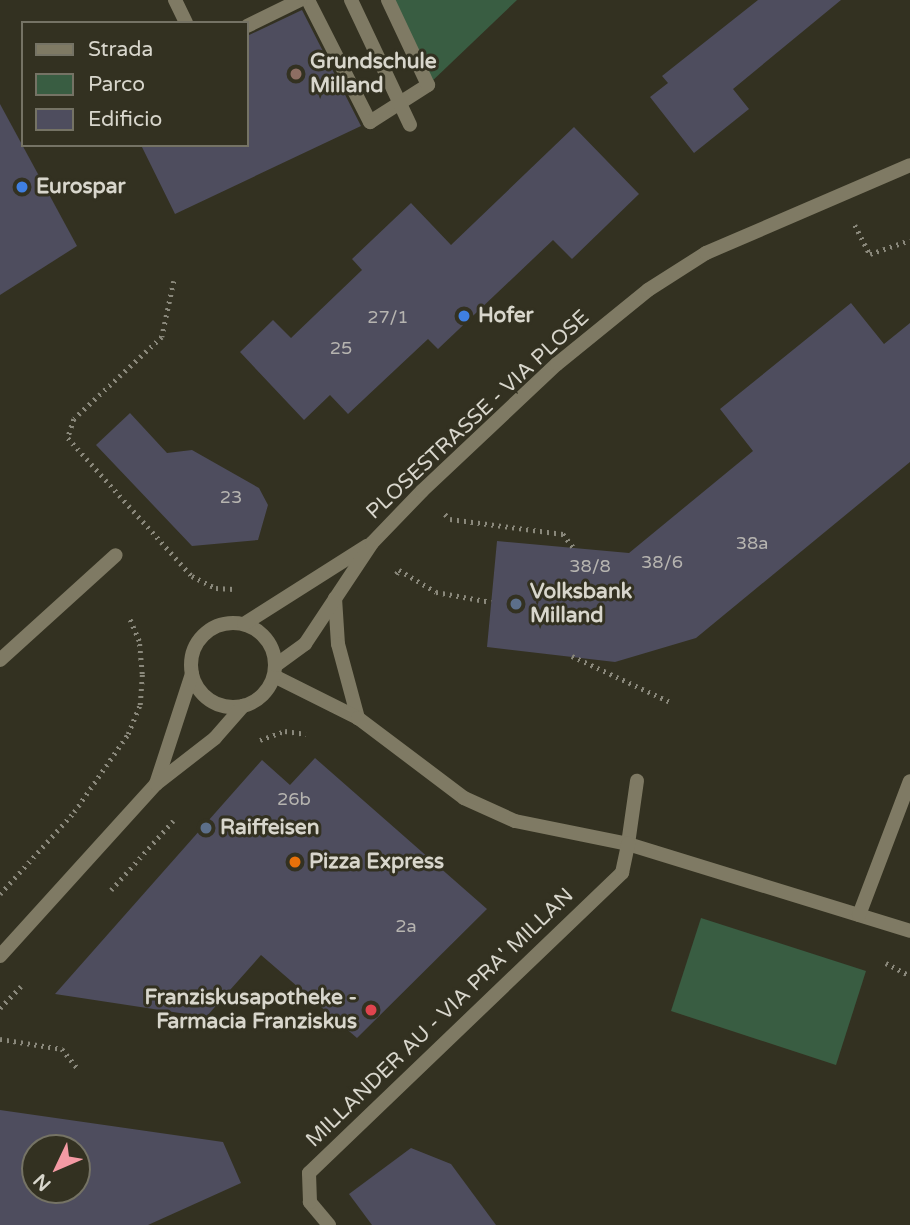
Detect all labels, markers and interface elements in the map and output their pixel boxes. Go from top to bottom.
legend [21,21,248,147]
text: Strada [88,37,153,62]
place label: Grundschule Milland [310,49,437,99]
marker: Grundschule Milland [288,66,304,82]
text: Parco [88,72,145,97]
text: Edificio [88,107,162,132]
place label: Eurospar [36,174,126,200]
marker: Eurospar [14,179,30,195]
place label: Hofer [478,303,534,329]
street label: PLOSESTRASSE - VIA PLOSE [361,305,595,525]
house number: 27/1 [367,306,409,328]
marker: Hofer [456,308,472,324]
house number: 25 [330,337,352,359]
house number: 23 [220,486,242,508]
house number: 38a [736,532,768,554]
house number: 38/6 [641,551,683,573]
house number: 38/8 [569,555,611,577]
place label: Volksbank Milland [530,579,632,629]
marker: Volksbank Milland [508,596,524,612]
house number: 26b [277,788,311,810]
place label: Raiffeisen [220,815,319,841]
marker: Raiffeisen [198,820,214,836]
place label: Pizza Express [309,849,444,875]
marker: Pizza Express [287,854,303,870]
street label: MILLANDER AU - VIA PRA' MILLAN [301,883,579,1153]
house number: 2a [395,915,417,937]
place label: Franziskusapotheke - Farmacia Franziskus [144,985,357,1035]
marker: Franziskusapotheke - Farmacia Franziskus [363,1002,379,1018]
north arrow [21,1134,91,1204]
text: N [29,1169,56,1195]

